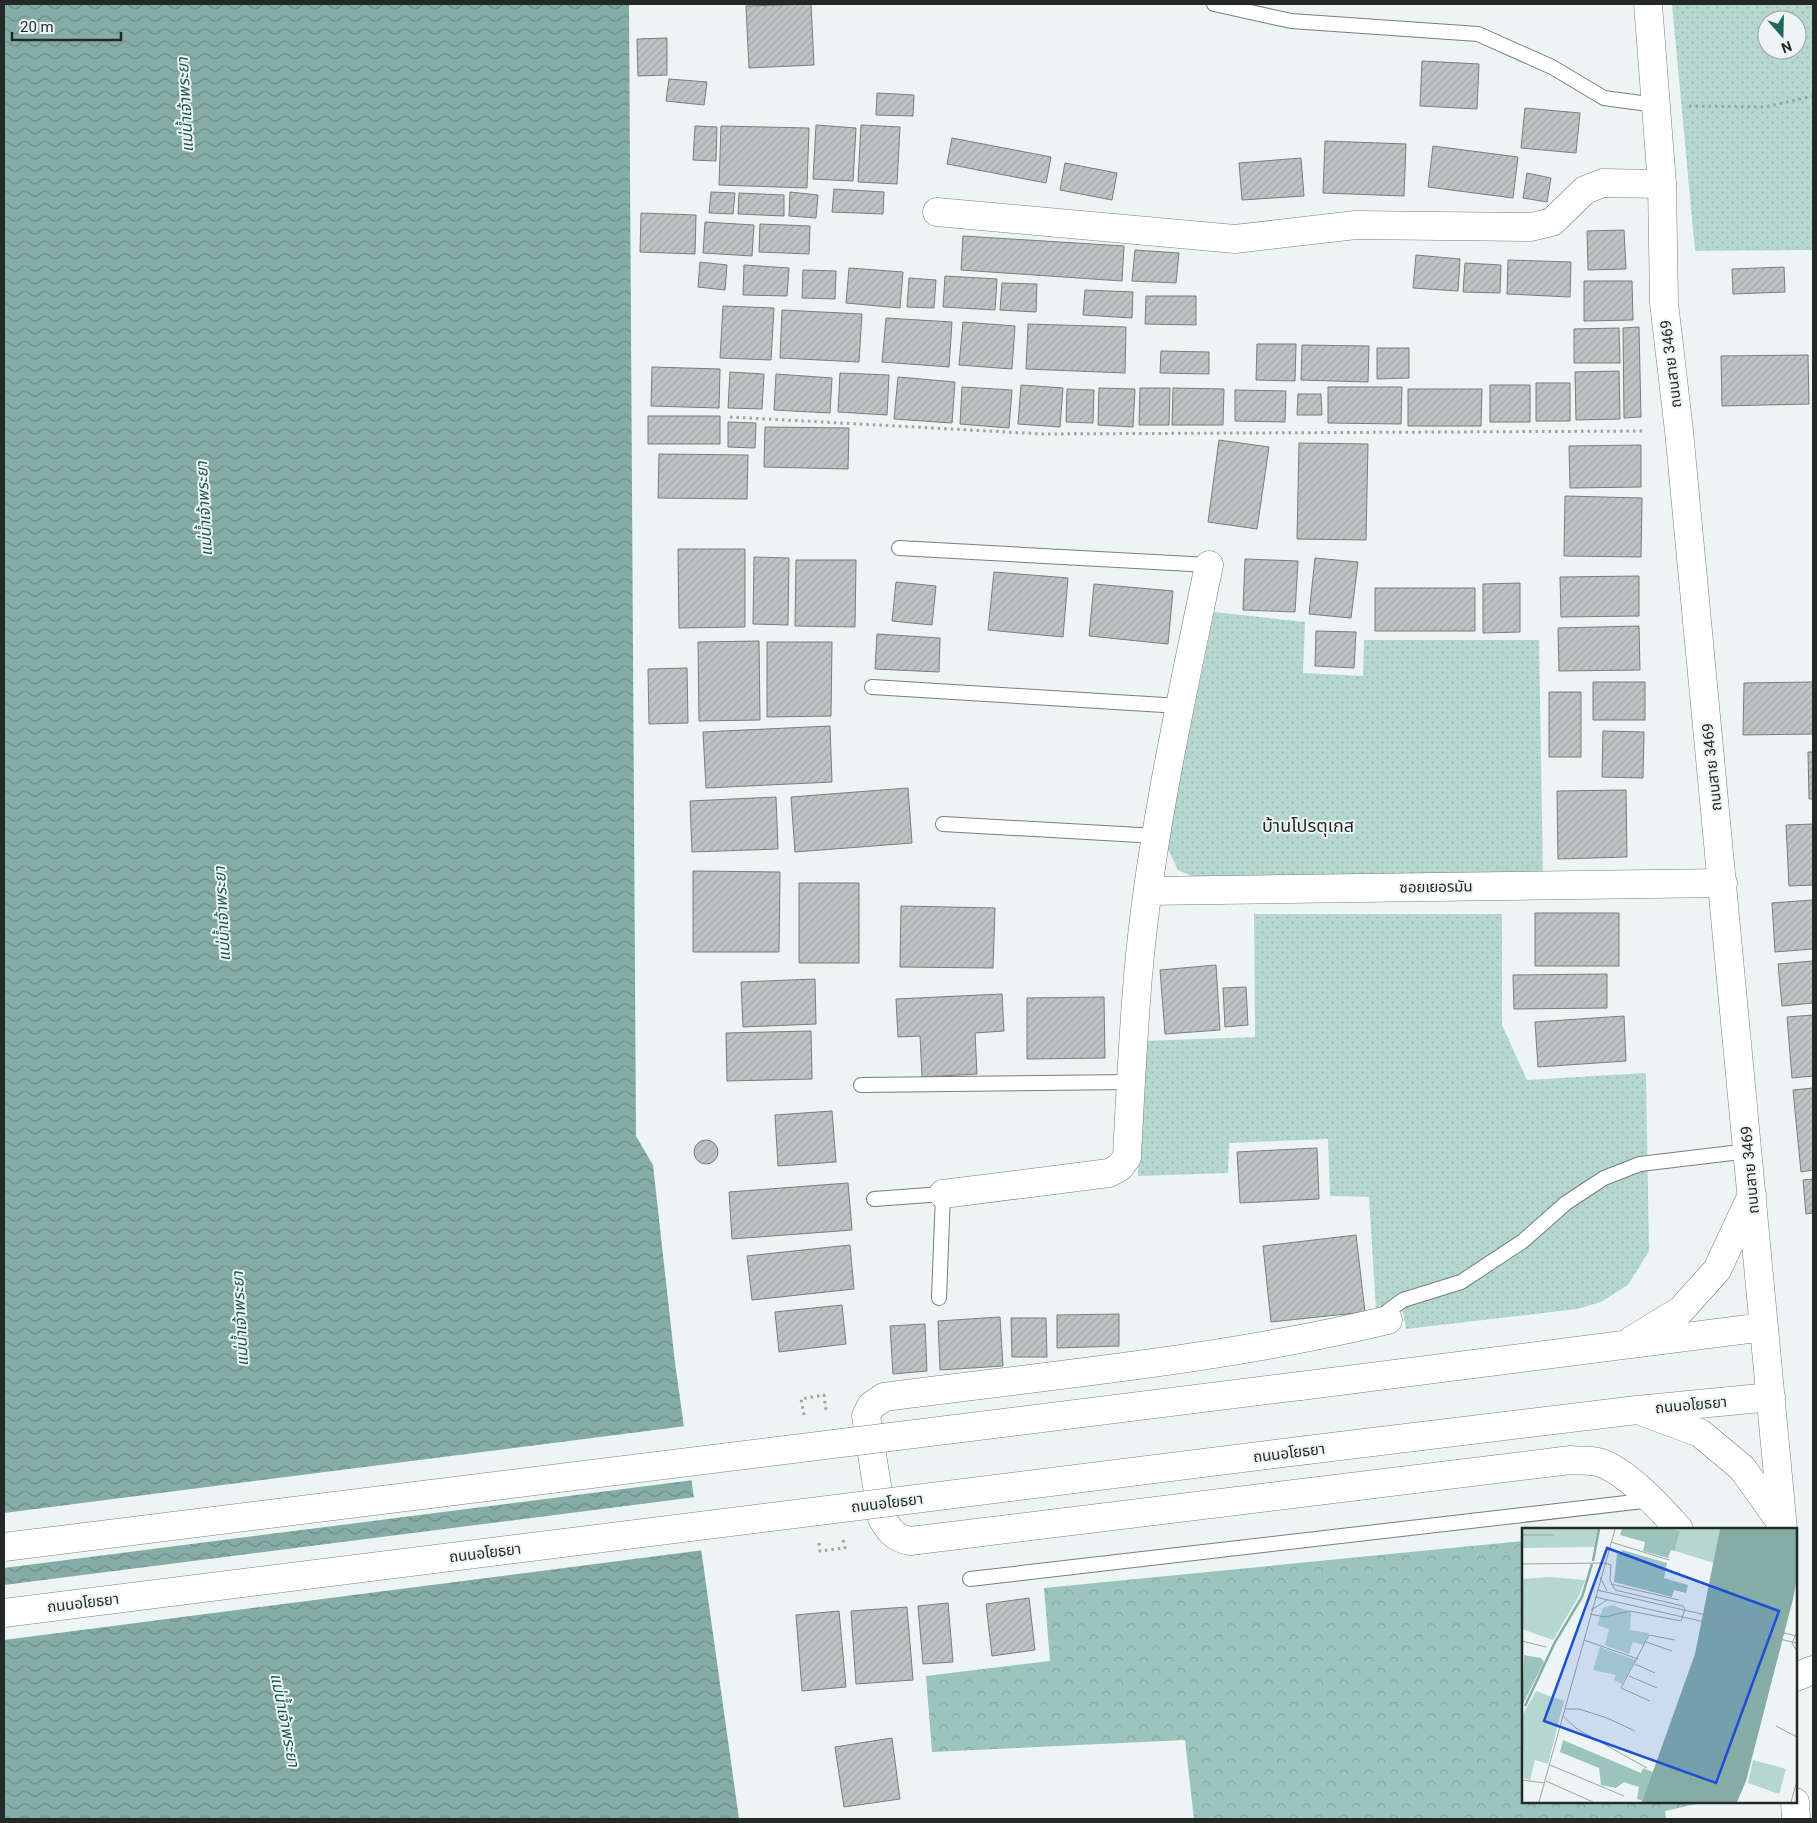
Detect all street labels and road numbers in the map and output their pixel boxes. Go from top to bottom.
street label: ถนนสาย 3469 [1657,319,1685,409]
street label: ถนนสาย 3469 [1698,722,1726,812]
street label: ซอยเยอรมัน [1399,877,1473,897]
street label: ถนนสาย 3469 [1737,1125,1763,1215]
street label: ถนนอโยธยา [1654,1393,1728,1417]
street label: ถนนอโยธยา [1252,1440,1326,1466]
street label: ถนนอโยธยา [850,1490,924,1516]
street label: ถนนอโยธยา [448,1540,522,1566]
street label: ถนนอโยธยา [46,1590,120,1616]

